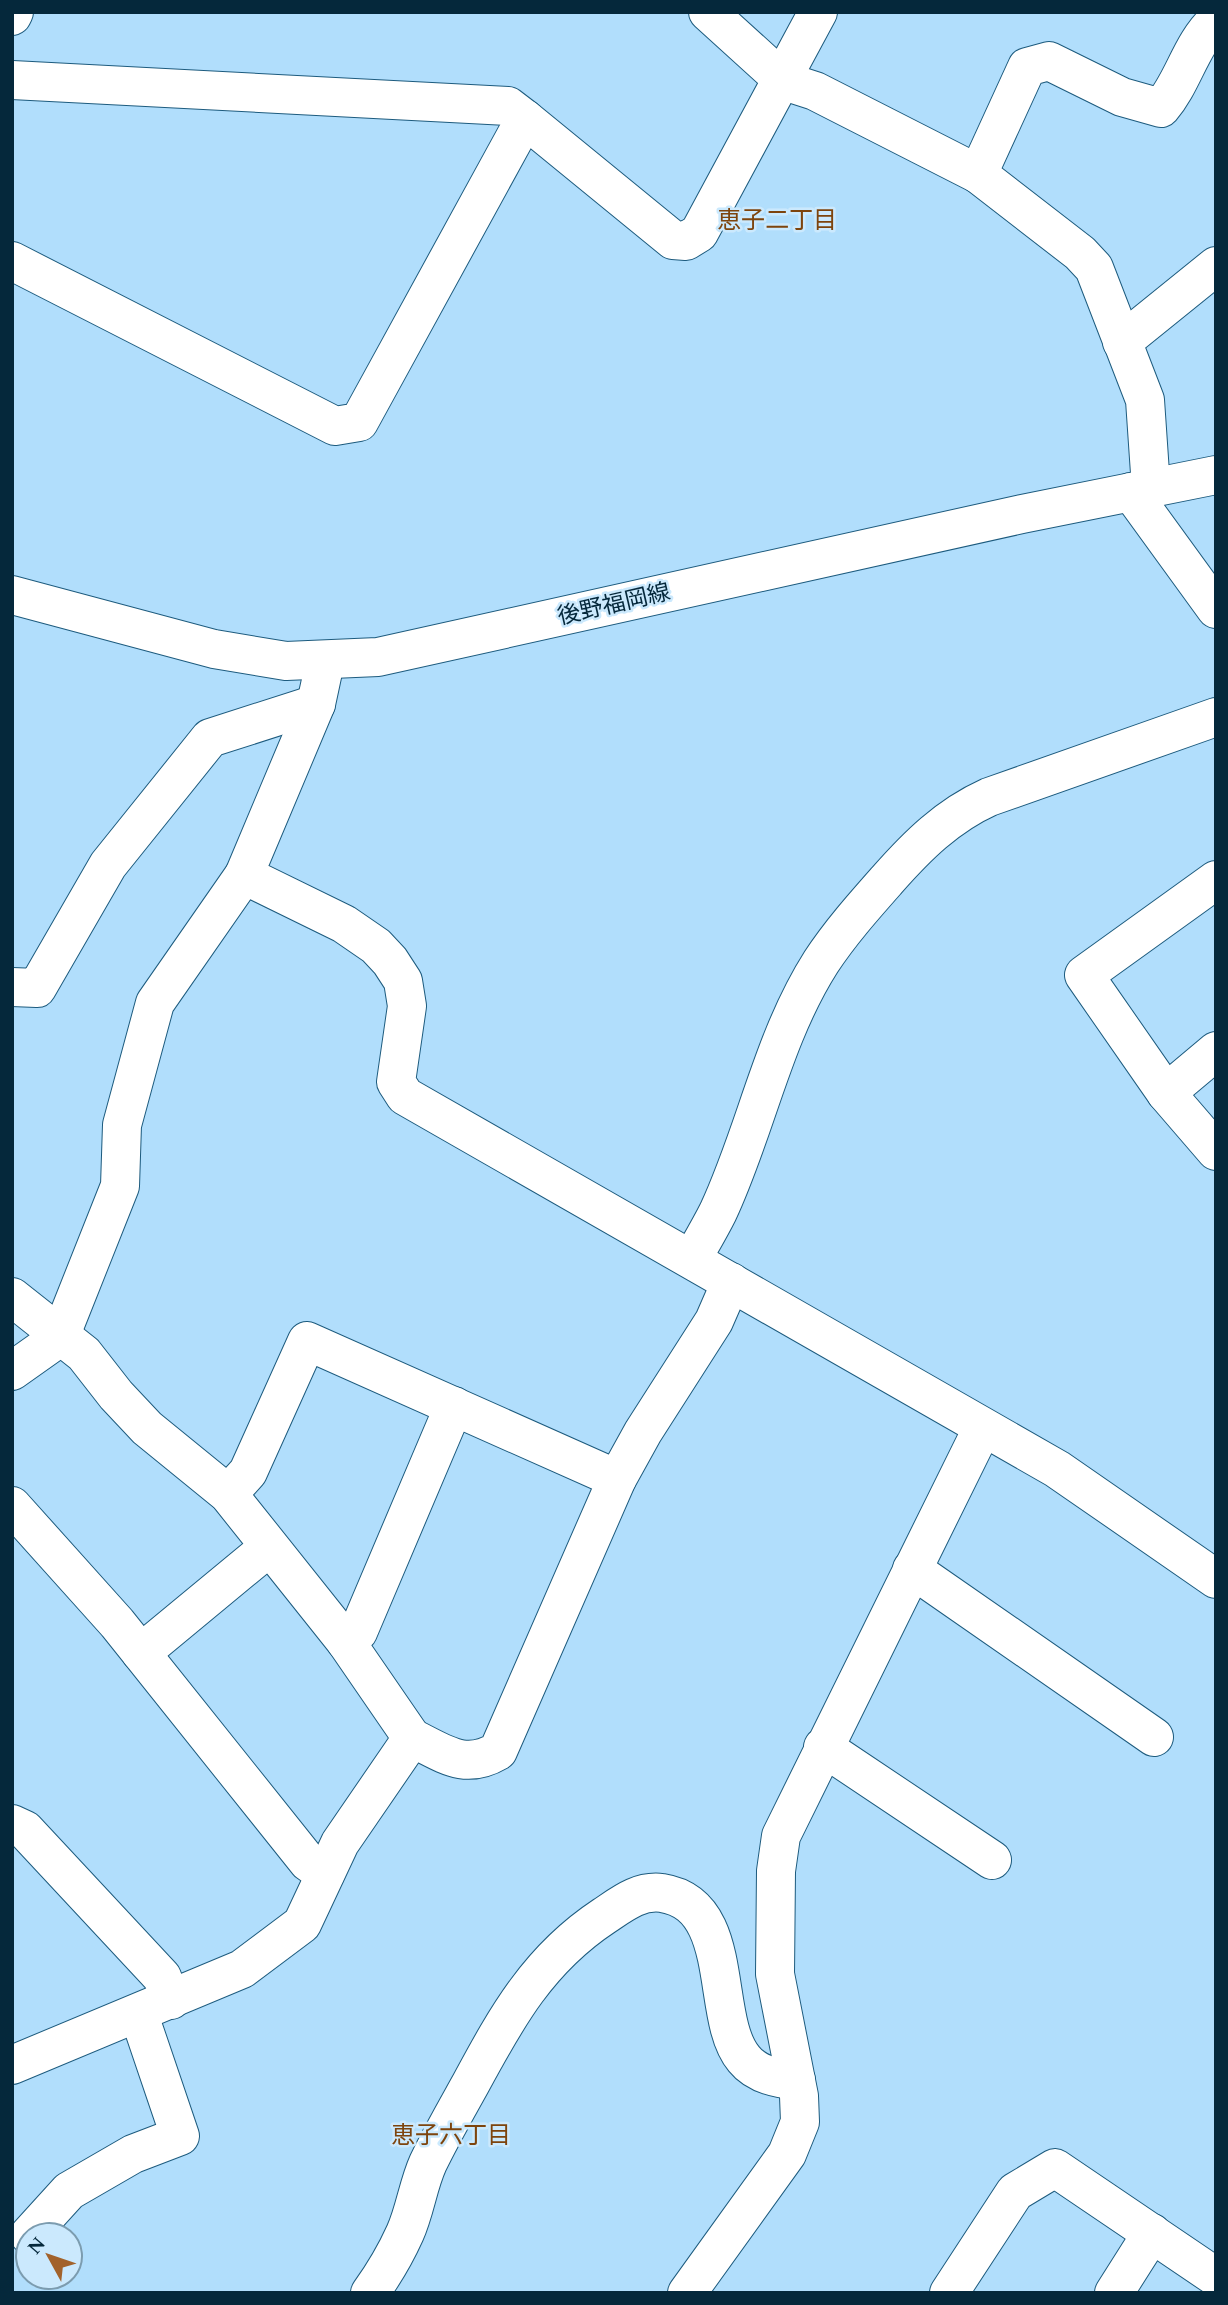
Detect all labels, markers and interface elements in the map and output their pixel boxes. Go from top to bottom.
district label: 恵子二丁目 [717,203,837,239]
street label: 後野福岡線 [554,575,674,635]
district label: 恵子六丁目 [391,2118,511,2154]
north arrow [14,2221,84,2291]
text: N [21,2231,53,2261]

